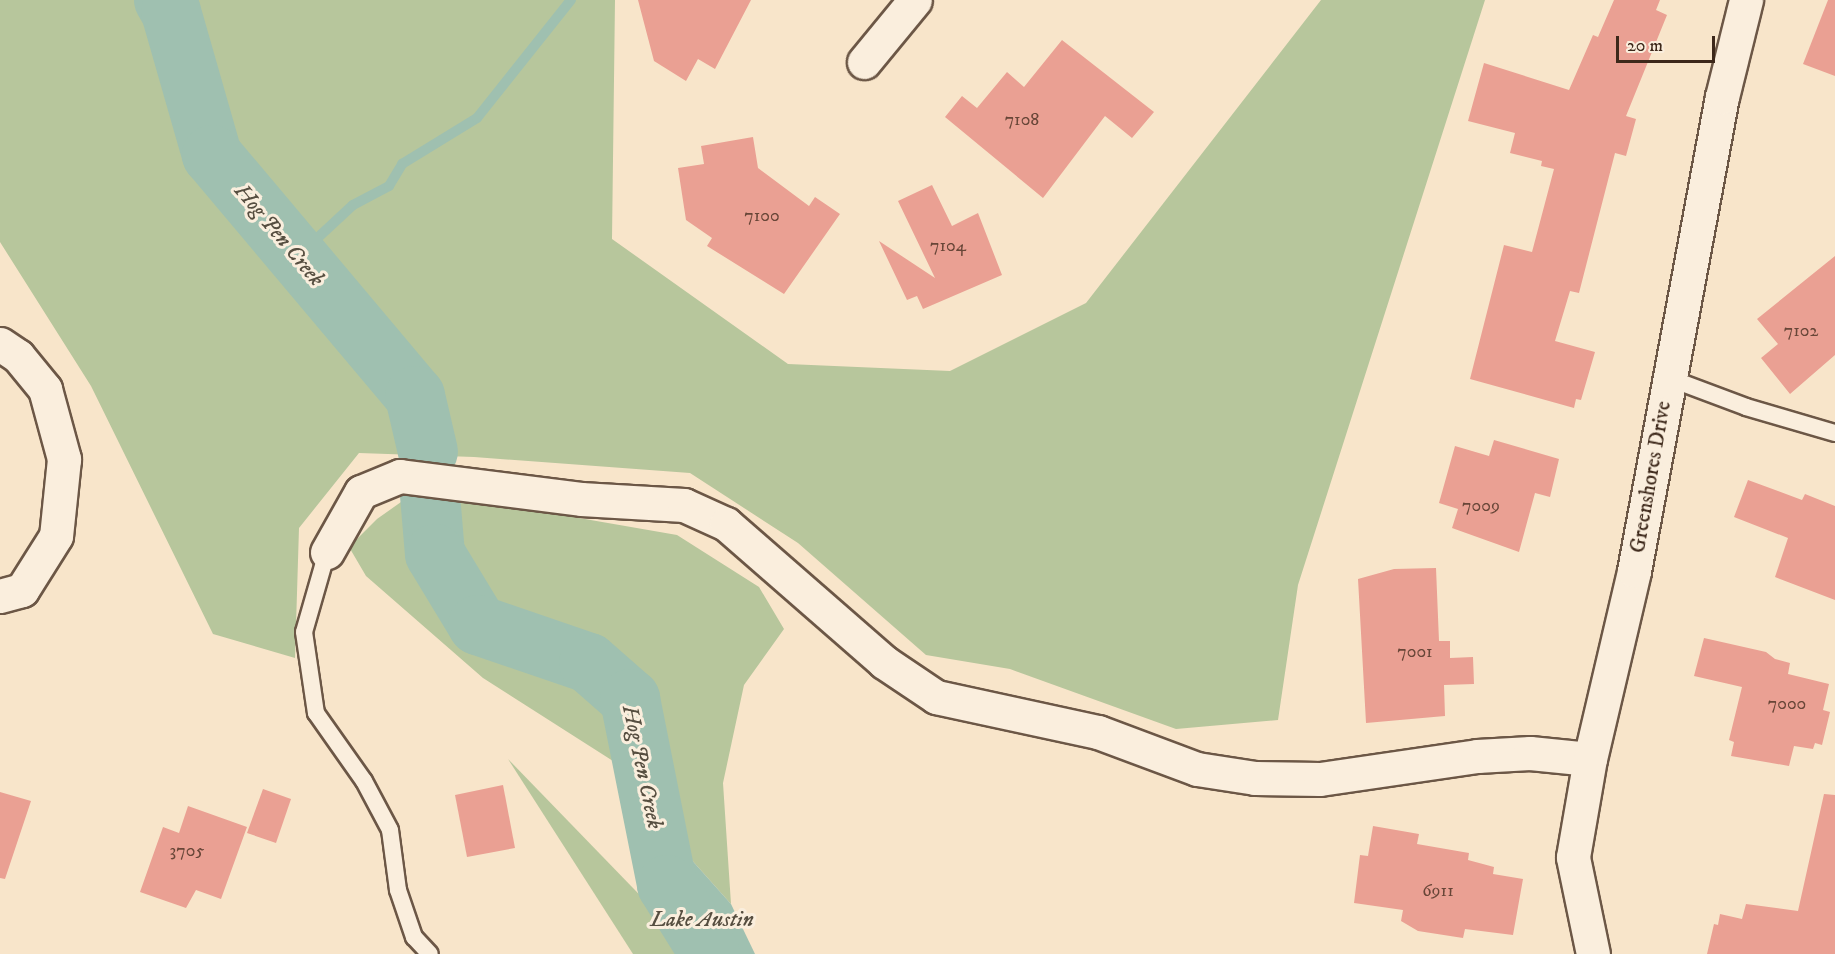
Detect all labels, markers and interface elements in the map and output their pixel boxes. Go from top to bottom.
scale bar [1619,24,1718,62]
text: 20 m [1627,35,1663,57]
house number: 7108 [1005,109,1039,131]
water label: Hog Pen Creek [228,178,330,292]
house number: 7100 [744,205,780,227]
house number: 7104 [930,235,966,257]
house number: 7102 [1784,320,1818,342]
street label: Greenshores Drive [1625,399,1677,555]
house number: 7009 [1462,495,1500,517]
house number: 7001 [1397,641,1433,663]
house number: 7000 [1768,693,1806,715]
water label: Hog Pen Creek [616,703,668,831]
house number: 3705 [170,840,204,862]
house number: 6911 [1422,880,1454,902]
water label: Lake Austin [650,907,754,933]

